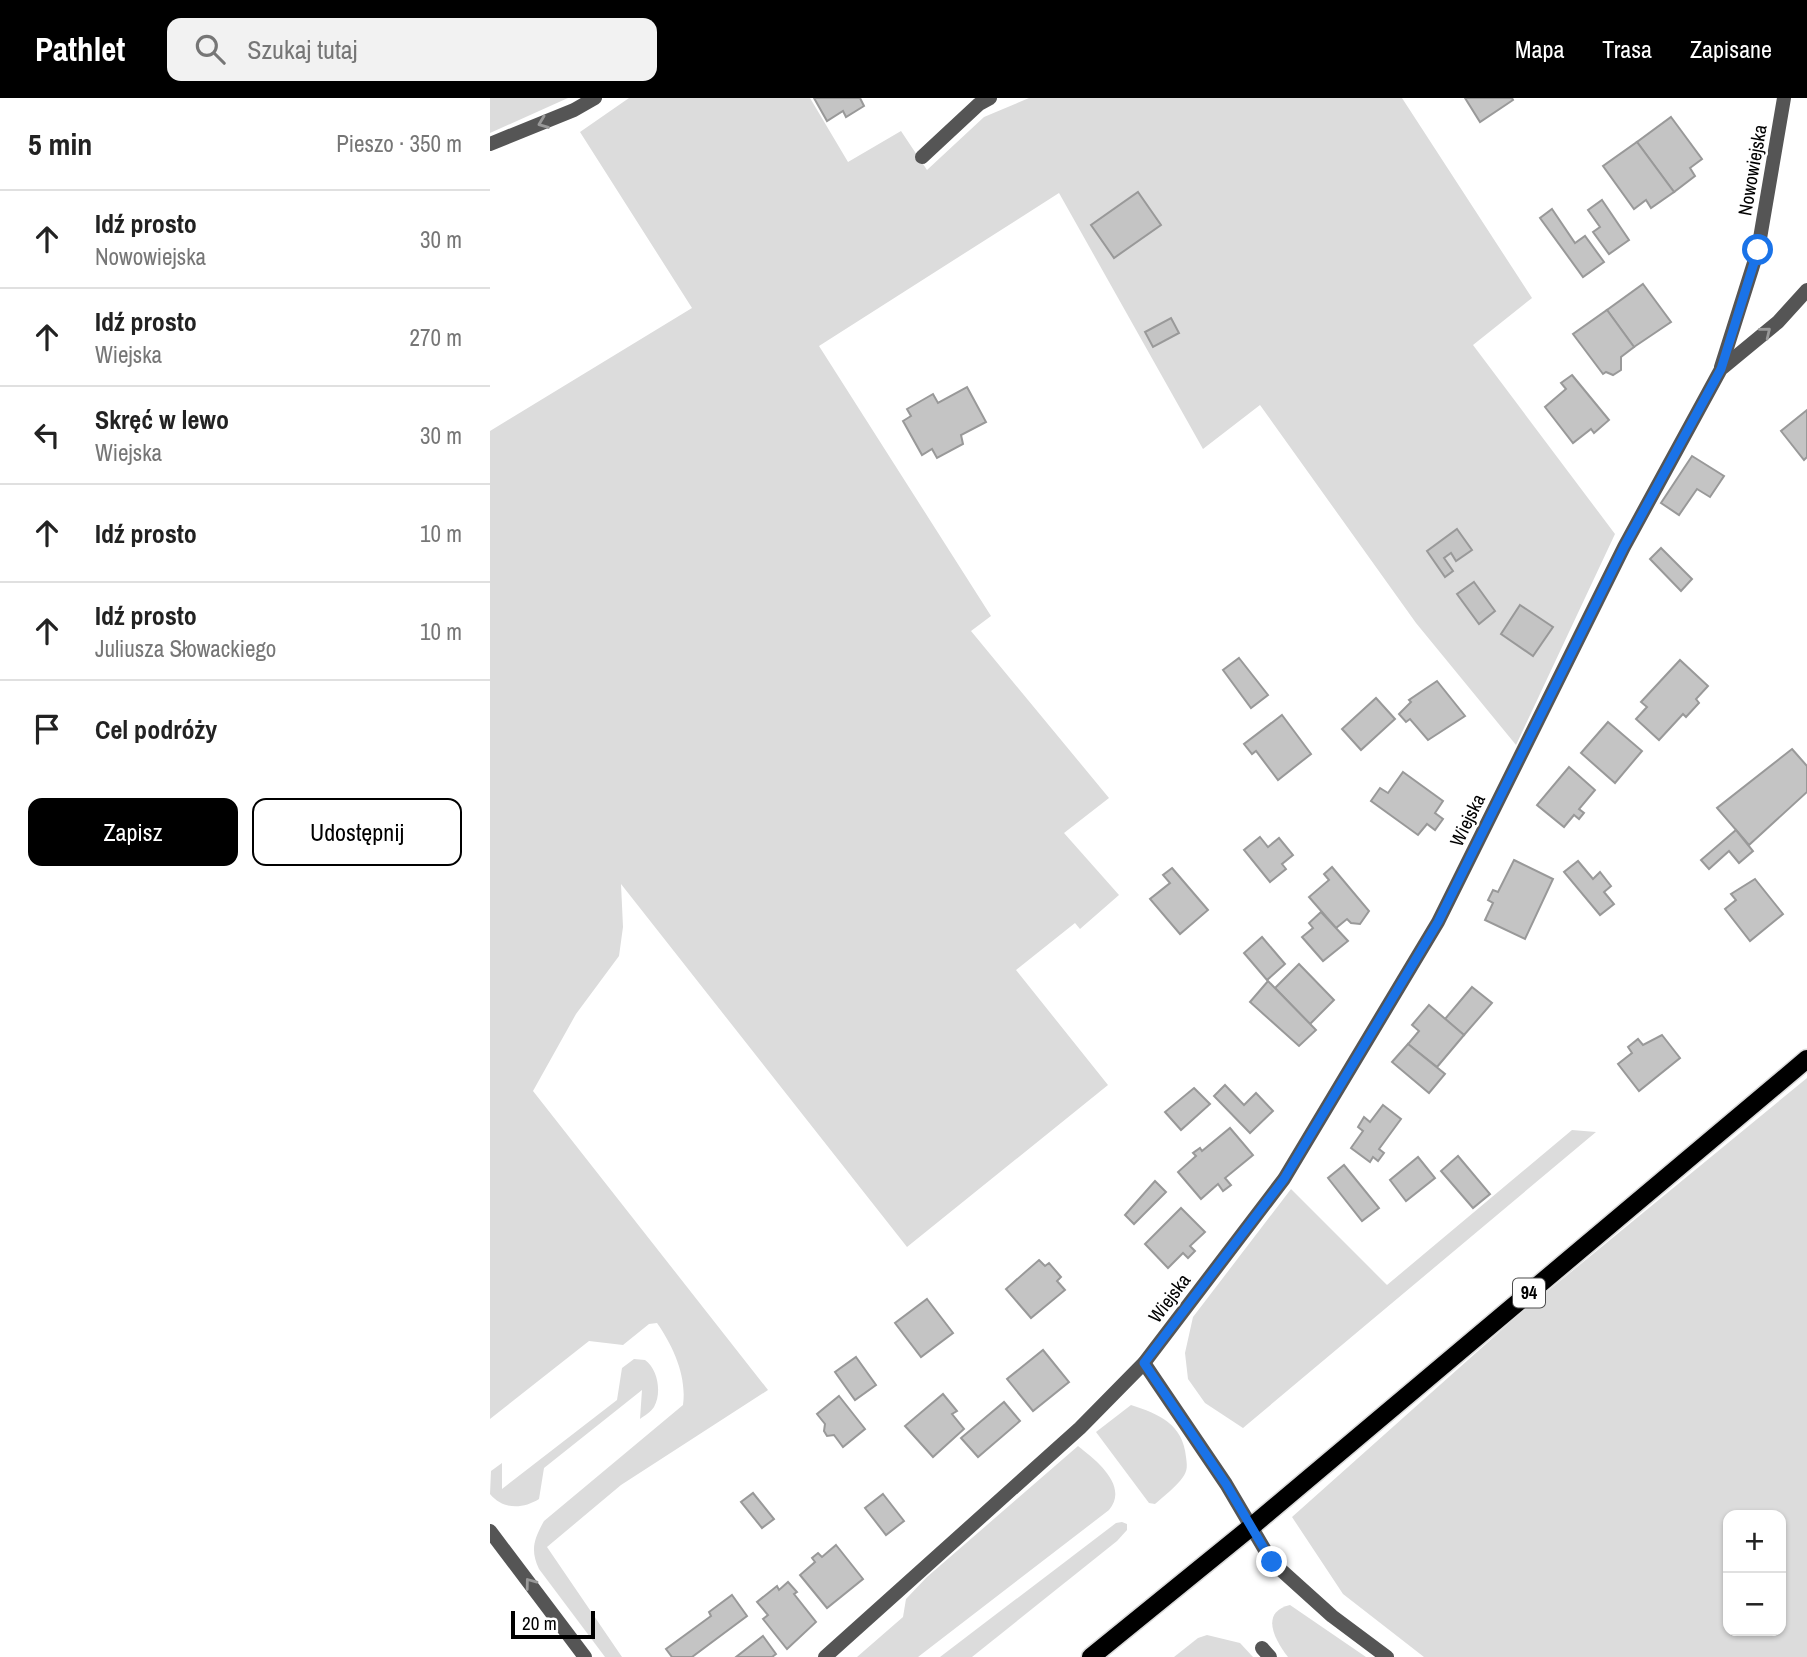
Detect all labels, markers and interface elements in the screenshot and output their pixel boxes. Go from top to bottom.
search box [167,18,657,81]
text: Pathlet [35,27,125,71]
icon: search [191,30,229,68]
text: Szukaj tutaj [247,32,357,67]
text: Mapa [1515,33,1564,65]
text: Trasa [1602,33,1652,65]
text: Zapisane [1690,33,1772,65]
one-way arrow [538,115,550,129]
street label: Nowowiejska [1731,122,1773,217]
text: 5 min [28,124,92,164]
text: Pieszo · 350 m [336,128,462,159]
text: Idź prosto [95,206,197,241]
icon: ahead [28,220,66,258]
text: 30 m [420,224,462,255]
route start [1742,234,1773,265]
text: Nowowiejska [95,241,206,272]
text: Idź prosto [95,304,197,339]
icon: ahead [28,318,66,356]
text: 270 m [410,322,462,353]
one-way arrow [1758,328,1771,340]
text: Wiejska [95,339,162,370]
text: Skręć w lewo [95,402,229,437]
icon: left [28,416,66,454]
text: 30 m [420,420,462,451]
text: Wiejska [95,437,162,468]
icon: ahead [28,514,66,552]
text: Idź prosto [95,516,197,551]
text: 10 m [420,518,462,549]
text: Idź prosto [95,598,197,633]
icon: ahead [28,612,66,650]
text: 10 m [420,616,462,647]
text: Juliusza Słowackiego [95,633,276,664]
icon: arrive [28,710,66,748]
text: Cel podróży [95,712,217,747]
street label: Wiejska [1443,789,1491,851]
button: Zapisz [28,798,238,866]
button: Udostępnij [252,798,462,866]
street label: Wiejska [1142,1268,1196,1328]
road number: 94 [1513,1278,1545,1308]
map controls [1723,1510,1786,1636]
button: + [1723,1510,1786,1573]
route end [1256,1546,1287,1577]
button: − [1723,1573,1786,1636]
one-way arrow [525,1578,538,1591]
scale bar [511,1608,595,1640]
text: 20 m [522,1610,557,1636]

